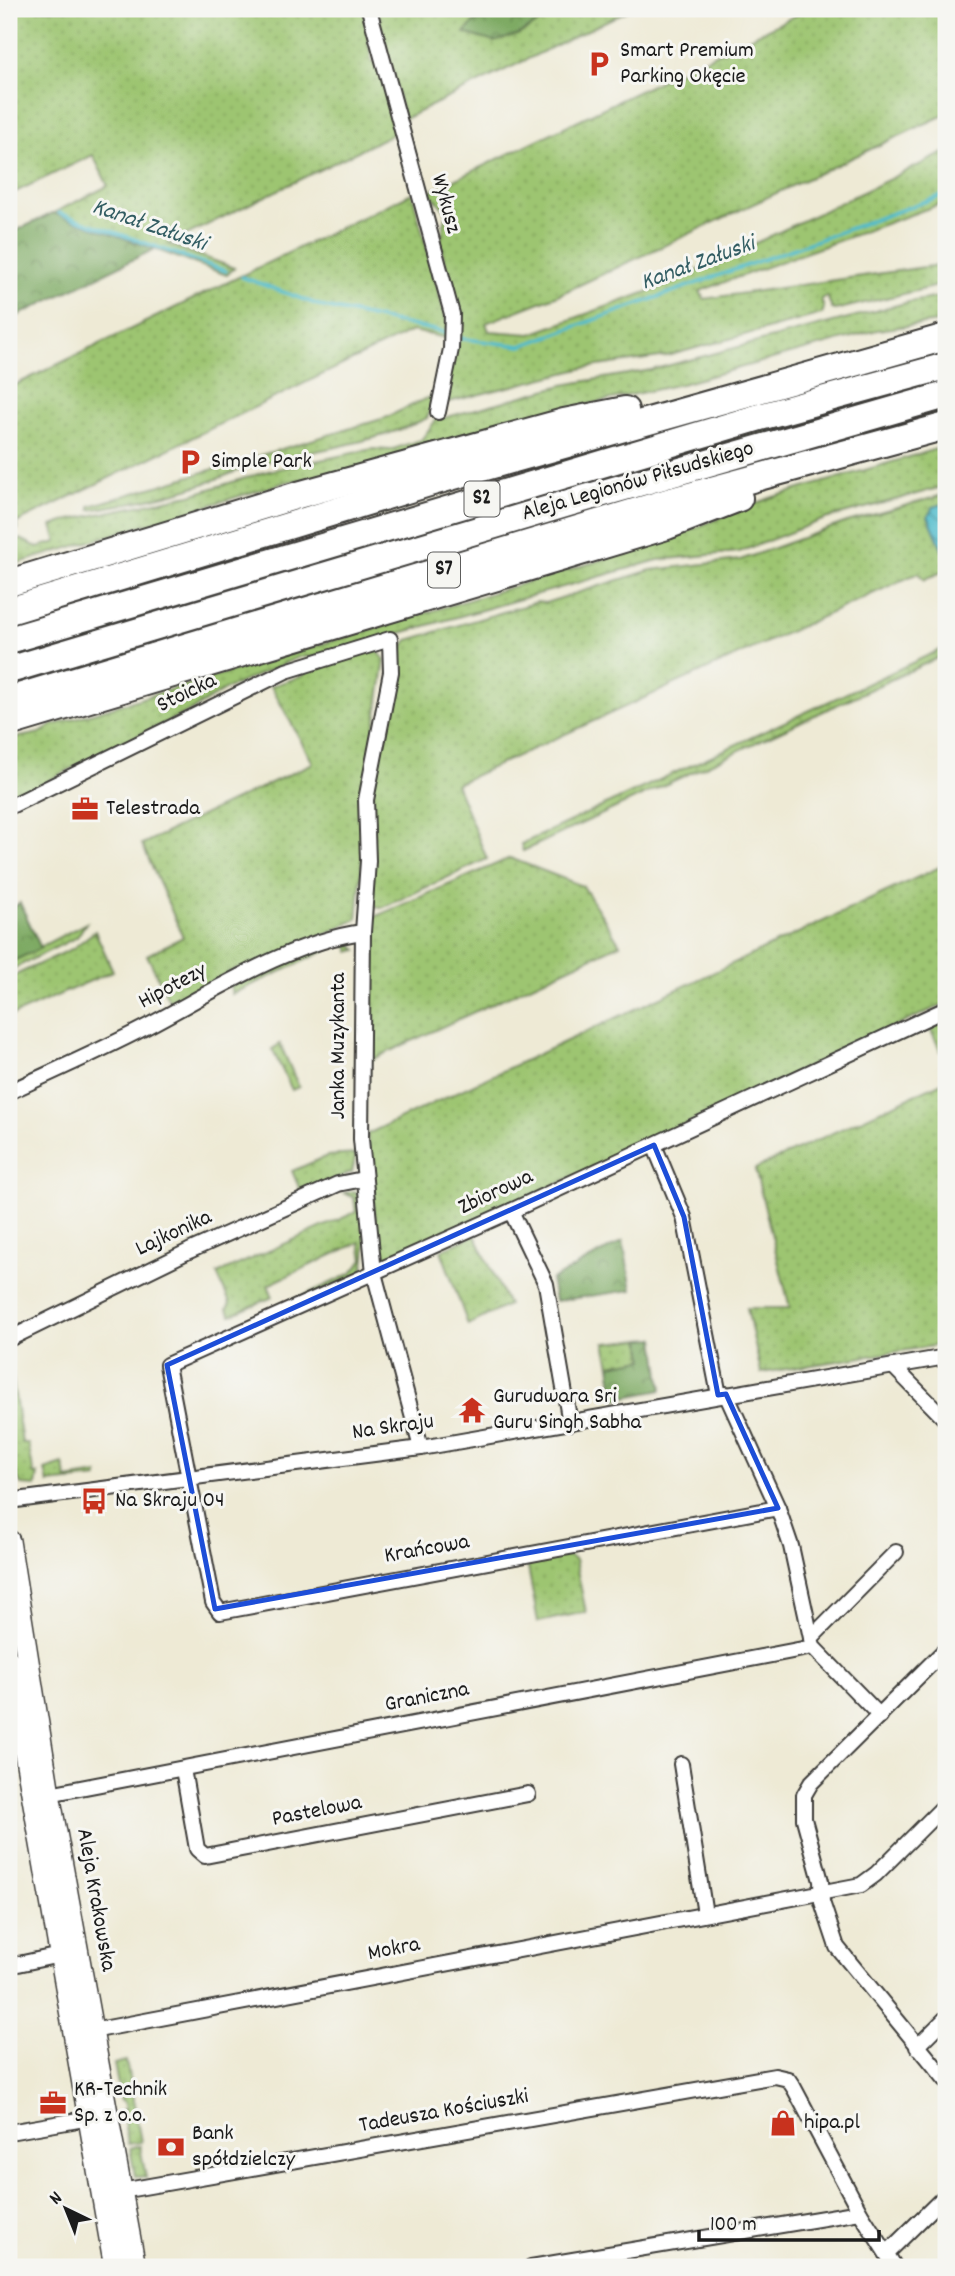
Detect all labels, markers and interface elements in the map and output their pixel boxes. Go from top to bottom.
place label: Smart Premium Parking Okęcie [620,35,754,94]
parking icon: Smart Premium Parking Okęcie [584,49,614,79]
street label: Wykusz [421,171,469,238]
water label: Kanał Załuski [87,191,214,263]
water label: Kanał Załuski [636,226,763,300]
street label: Aleja Legionów Piłsudskiego [518,433,758,531]
place label: Simple Park [211,446,312,479]
parking icon: Simple Park [175,447,205,477]
road number: S2 [464,482,500,516]
road number: S7 [428,552,460,588]
street label: Stoicka [152,665,223,723]
place label: Telestrada [106,793,201,826]
office icon: Telestrada [70,794,100,824]
street label: Hipotezy [133,955,214,1019]
street label: Janka Muzykanta [323,971,356,1119]
street label: Zbiorowa [453,1161,540,1225]
street label: Lajkonika [130,1201,219,1266]
place label: Gurudwara Sri Guru Singh Sabha [493,1381,643,1440]
temple icon: Gurudwara Sri Guru Singh Sabha [457,1395,487,1425]
street label: Na Skraju [350,1406,436,1450]
place label: Na Skraju 04 [115,1485,225,1518]
bus stop icon: Na Skraju 04 [79,1486,109,1516]
street label: Krańcowa [382,1526,473,1574]
street label: Graniczna [382,1673,473,1722]
street label: Pastelowa [269,1787,366,1837]
street label: Aleja Krakowska [66,1826,124,1975]
street label: Mokra [365,1929,424,1971]
place label: KR-Technik Sp. z o.o. [74,2074,167,2133]
street label: Tadeusza Kościuszki [357,2081,531,2143]
office icon: KR-Technik Sp. z o.o. [38,2088,68,2118]
place label: hipa.pl [804,2107,861,2140]
shop icon: hipa.pl [768,2108,798,2138]
place label: Bank spółdzielczy [192,2118,296,2177]
bank icon: Bank spółdzielczy [156,2132,186,2162]
north arrow [32,2174,102,2244]
text: N [44,2186,69,2212]
scale bar [699,2199,880,2243]
text: 100 m [710,2211,757,2241]

